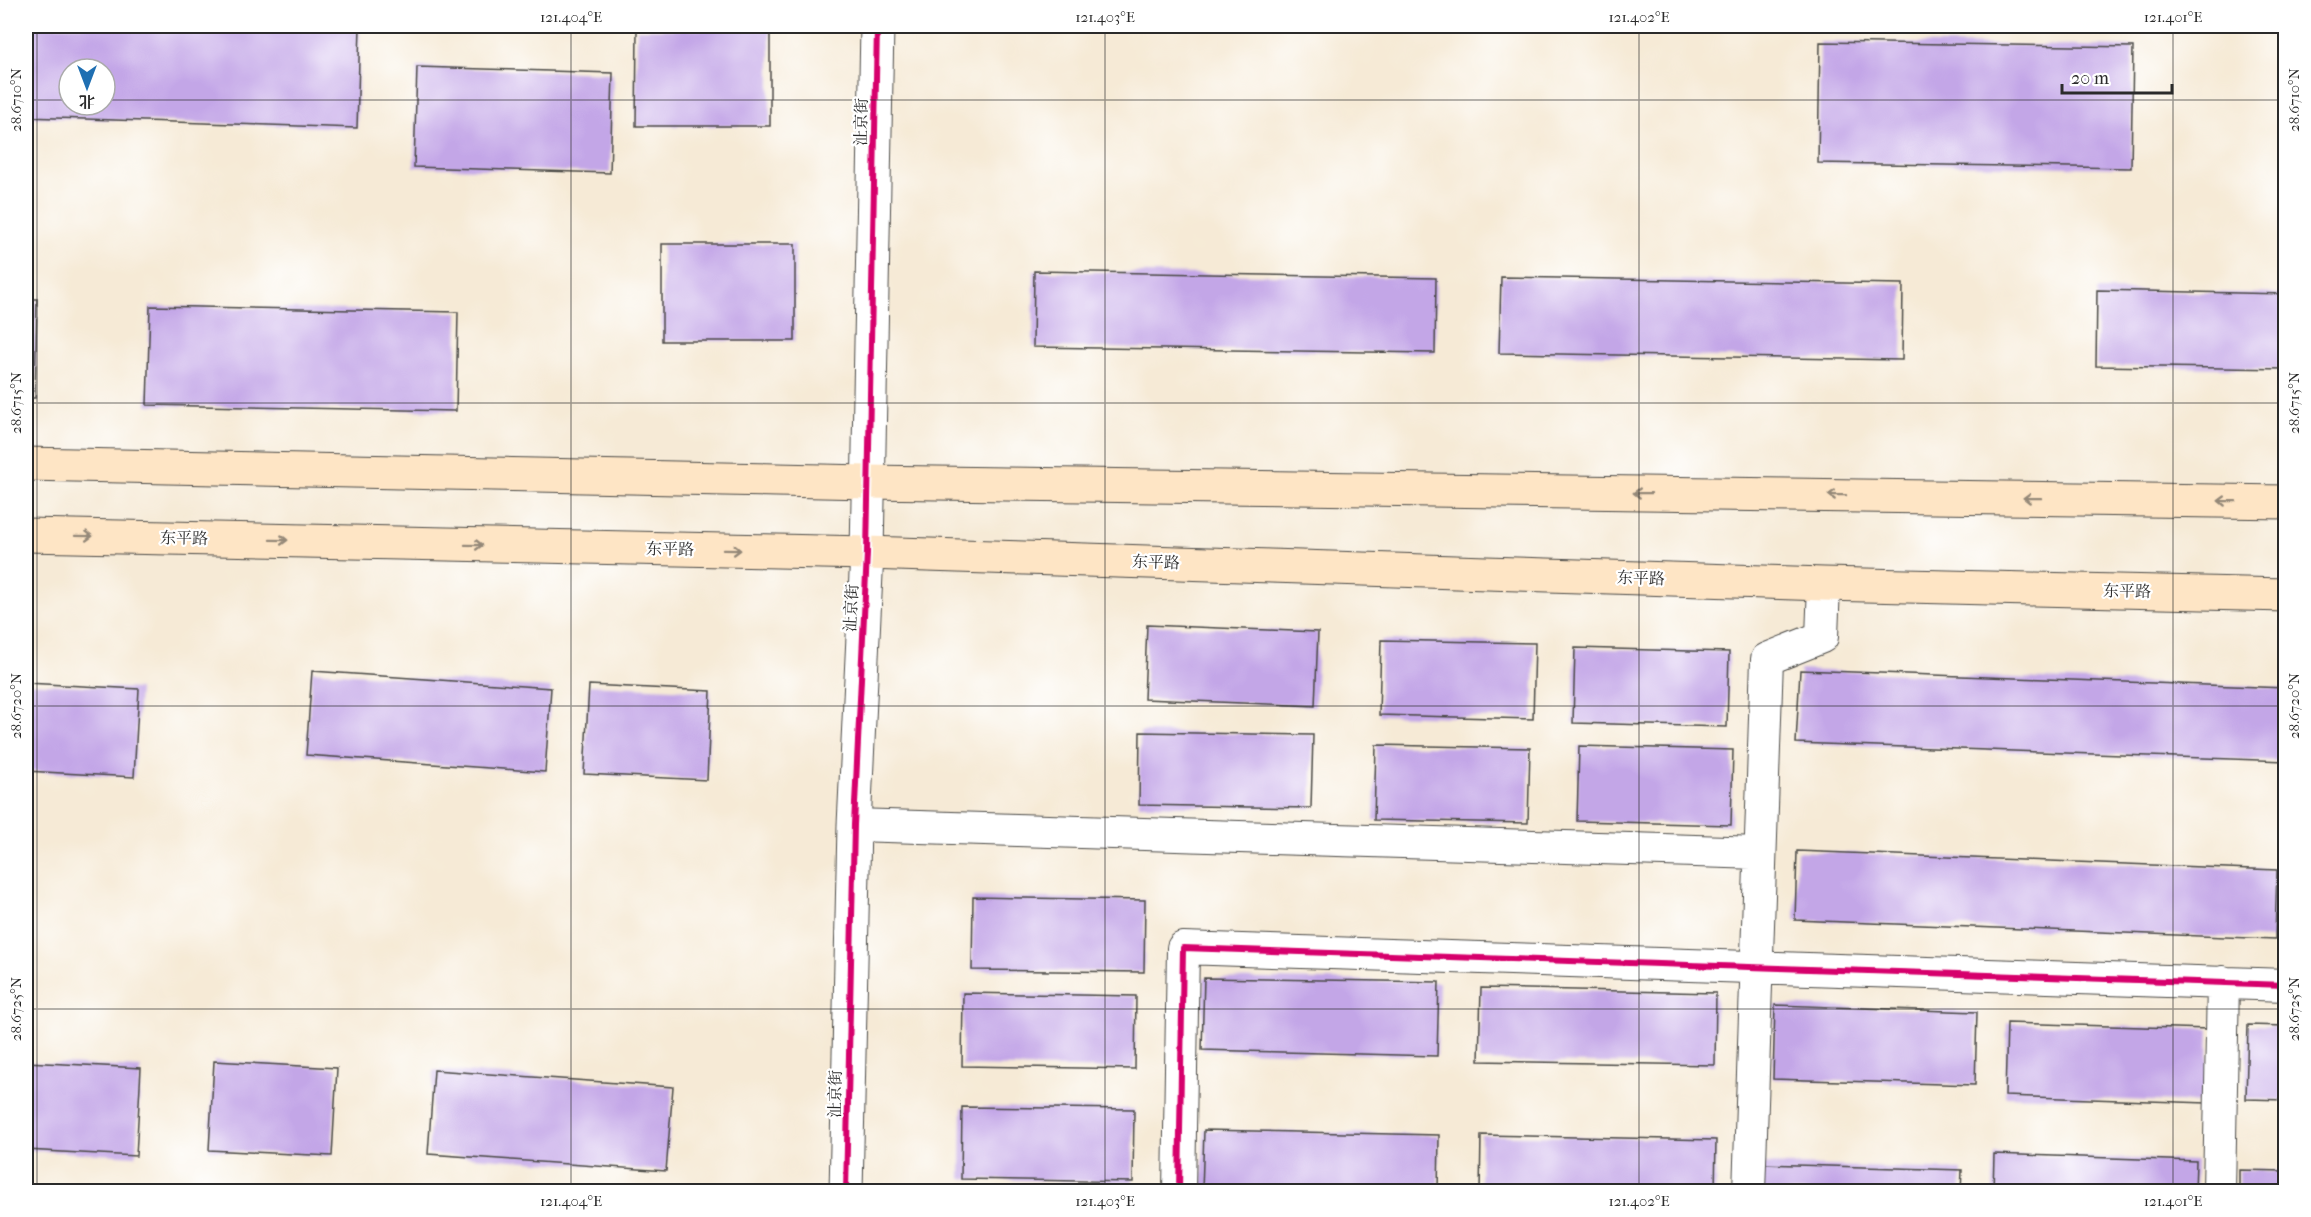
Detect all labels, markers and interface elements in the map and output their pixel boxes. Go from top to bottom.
text: 121.404°E [540,8,602,26]
text: 121.403°E [1075,8,1135,26]
text: 121.402°E [1608,8,1670,26]
text: 121.401°E [2144,8,2202,26]
north arrow [57,57,117,117]
scale bar [2062,57,2172,95]
text: 28.6710°N [7,67,25,132]
text: 28.6710°N [2285,67,2303,132]
text: 20 m [2071,68,2109,89]
text: 北 [79,92,95,111]
street label: 沚京街 [851,98,871,146]
text: 28.6715°N [7,371,25,434]
text: 28.6715°N [2285,371,2303,434]
one-way arrow [1633,487,1653,498]
one-way arrow [1828,489,1848,501]
one-way arrow [2023,492,2043,504]
one-way arrow [2218,495,2238,507]
street label: 东平路 [160,528,208,548]
one-way arrow [73,530,93,542]
one-way arrow [268,534,288,546]
one-way arrow [463,539,483,550]
street label: 东平路 [646,539,694,559]
one-way arrow [721,544,741,556]
street label: 东平路 [1132,552,1180,572]
street label: 东平路 [1617,568,1665,588]
street label: 东平路 [2103,581,2151,601]
street label: 沚京街 [840,584,862,632]
text: 28.6720°N [7,672,25,739]
text: 28.6720°N [2285,672,2303,739]
text: 28.6725°N [7,976,25,1041]
text: 28.6725°N [2285,976,2303,1041]
street label: 沚京街 [825,1070,845,1118]
text: 121.404°E [540,1192,602,1210]
text: 121.403°E [1075,1192,1135,1210]
text: 121.402°E [1608,1192,1670,1210]
text: 121.401°E [2144,1192,2202,1210]

